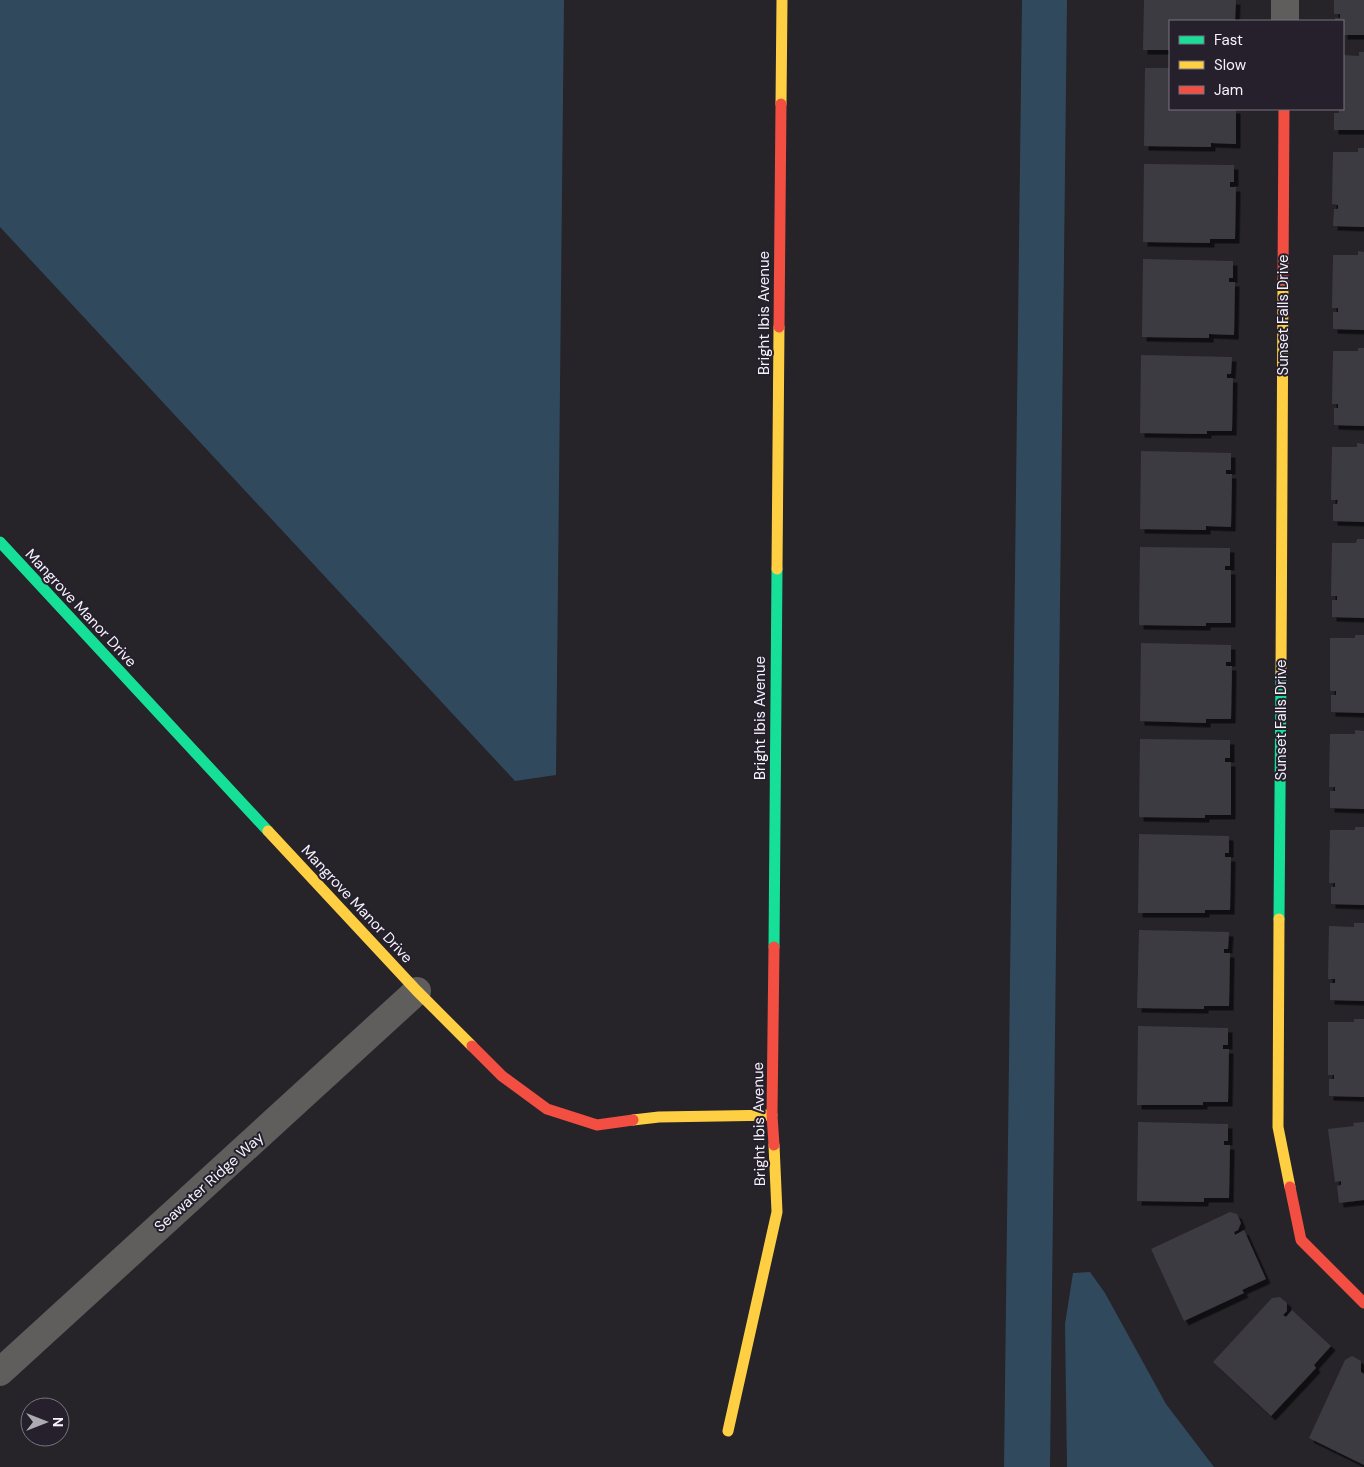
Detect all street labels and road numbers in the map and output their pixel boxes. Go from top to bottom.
street label: Bright Ibis Avenue [754,251,774,375]
street label: Sunset Falls Drive [1273,255,1293,375]
street label: Mangrove Manor Drive [21,545,141,671]
street label: Bright Ibis Avenue [750,656,770,780]
street label: Sunset Falls Drive [1271,660,1291,780]
street label: Mangrove Manor Drive [297,841,417,967]
street label: Bright Ibis Avenue [748,1062,770,1186]
street label: Seawater Ridge Way [150,1127,268,1236]

